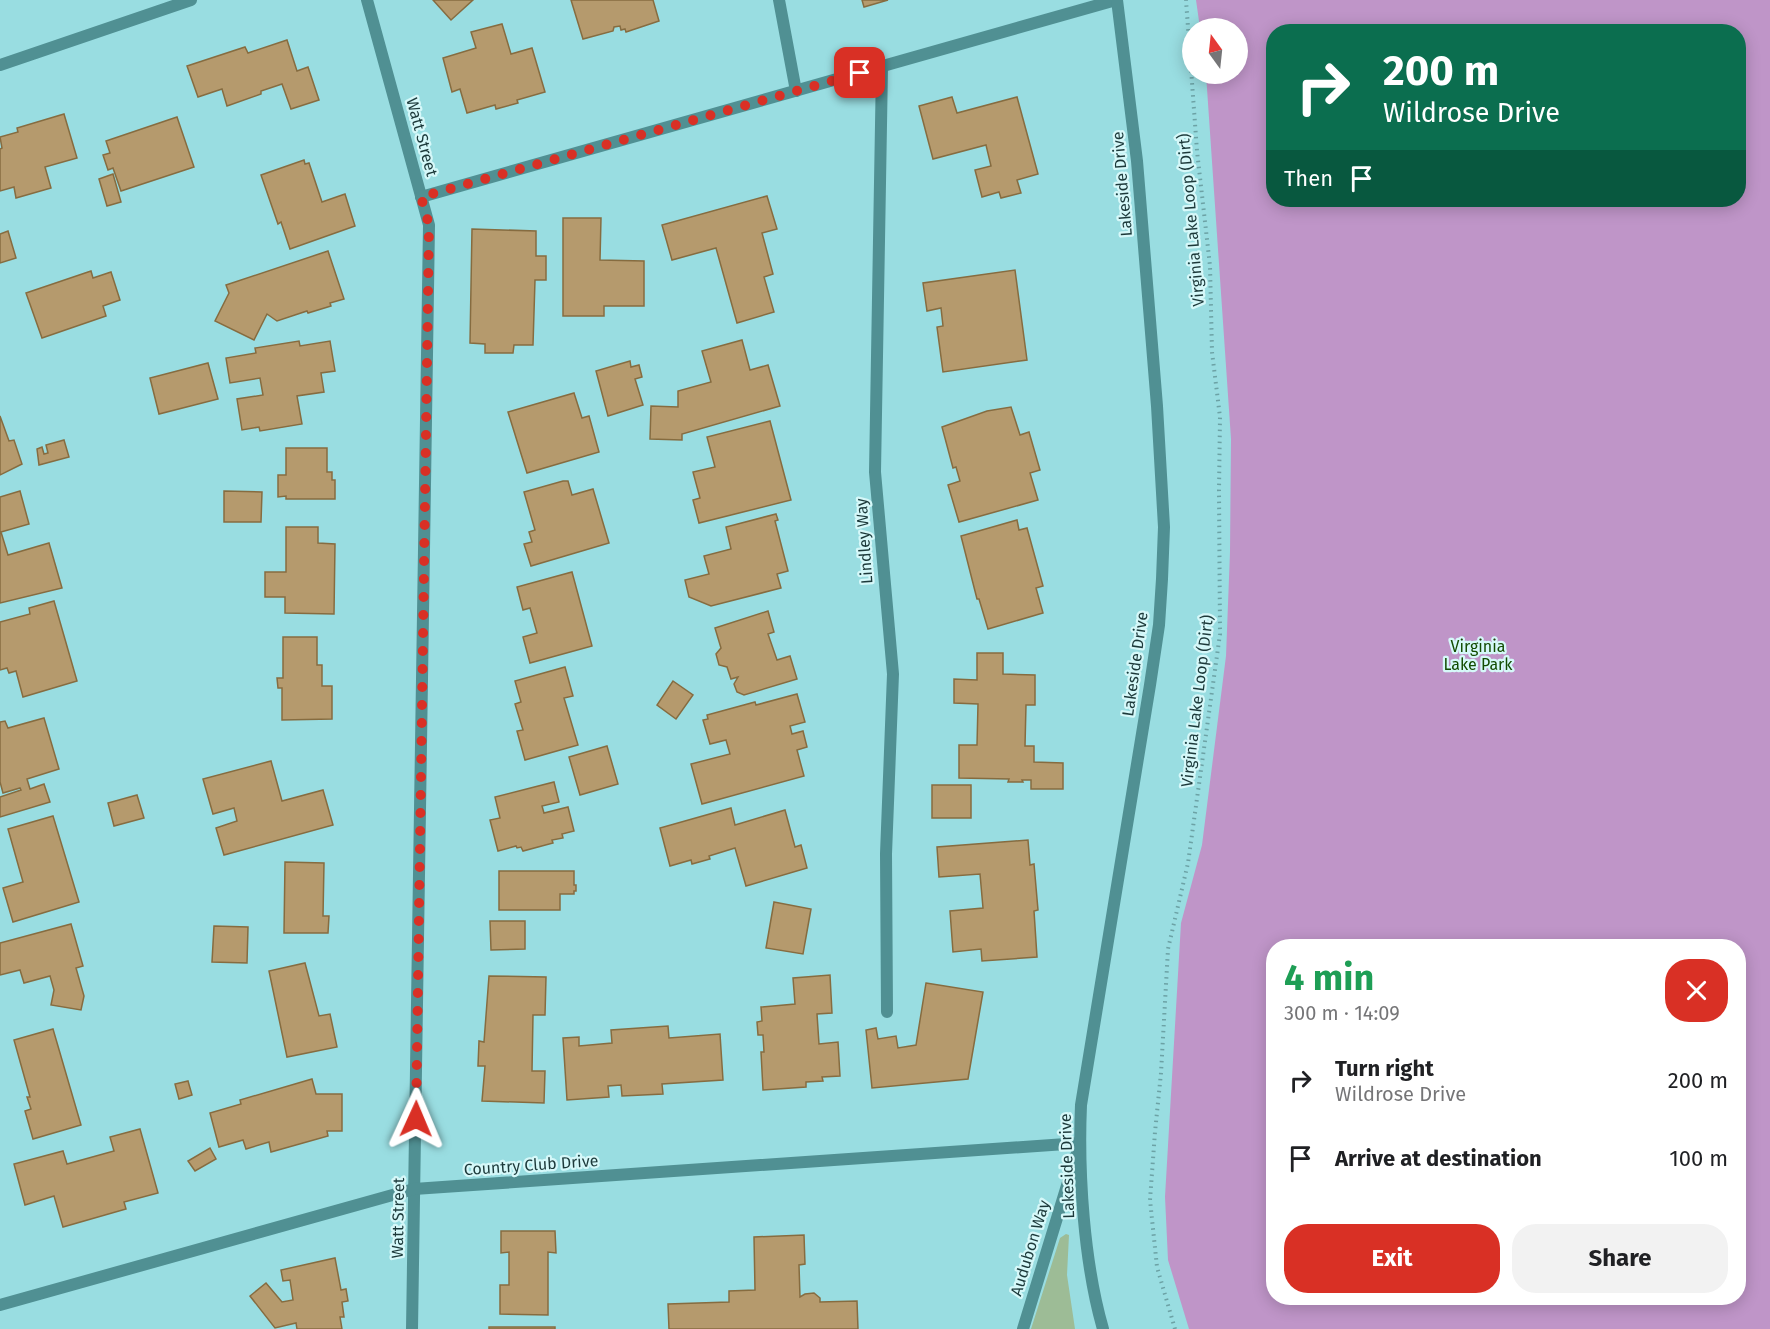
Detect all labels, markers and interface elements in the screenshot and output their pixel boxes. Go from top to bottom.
north arrow [1182,18,1248,84]
map controls [1182,18,1248,84]
text: 200 m [1383,46,1499,96]
pin [834,47,885,98]
icon: right [1284,48,1362,126]
icon: arrive [843,56,876,89]
street label: Watt Street [402,96,442,179]
text: Wildrose Drive [1383,97,1560,129]
street label: Lakeside Drive [1108,131,1136,237]
street label: Virginia Lake Loop (Dirt) [1174,133,1208,307]
icon: arrive [1345,162,1378,195]
text: Then [1284,165,1333,192]
street label: Lindley Way [852,497,876,584]
street label: Lakeside Drive [1118,611,1152,717]
street label: Virginia Lake Loop (Dirt) [1177,614,1217,788]
park label: Virginia Lake Park [1443,637,1513,674]
text: 4 min [1284,956,1374,1000]
button: close [1665,959,1728,1022]
text: 300 m · 14:09 [1284,1001,1400,1025]
text: Turn right [1335,1055,1434,1082]
icon: right [1284,1064,1317,1097]
text: 200 m [1668,1067,1728,1094]
text: Wildrose Drive [1335,1082,1466,1106]
position arrow [384,1087,448,1151]
street label: Lakeside Drive [1056,1113,1078,1219]
icon: arrive [1284,1142,1317,1175]
text: Arrive at destination [1335,1145,1542,1172]
text: 100 m [1669,1145,1728,1172]
street label: Country Club Drive [463,1151,599,1179]
street label: Watt Street [388,1177,408,1258]
street label: Audubon Way [1006,1198,1054,1298]
button: Exit [1284,1224,1500,1293]
button: Share [1512,1224,1728,1293]

